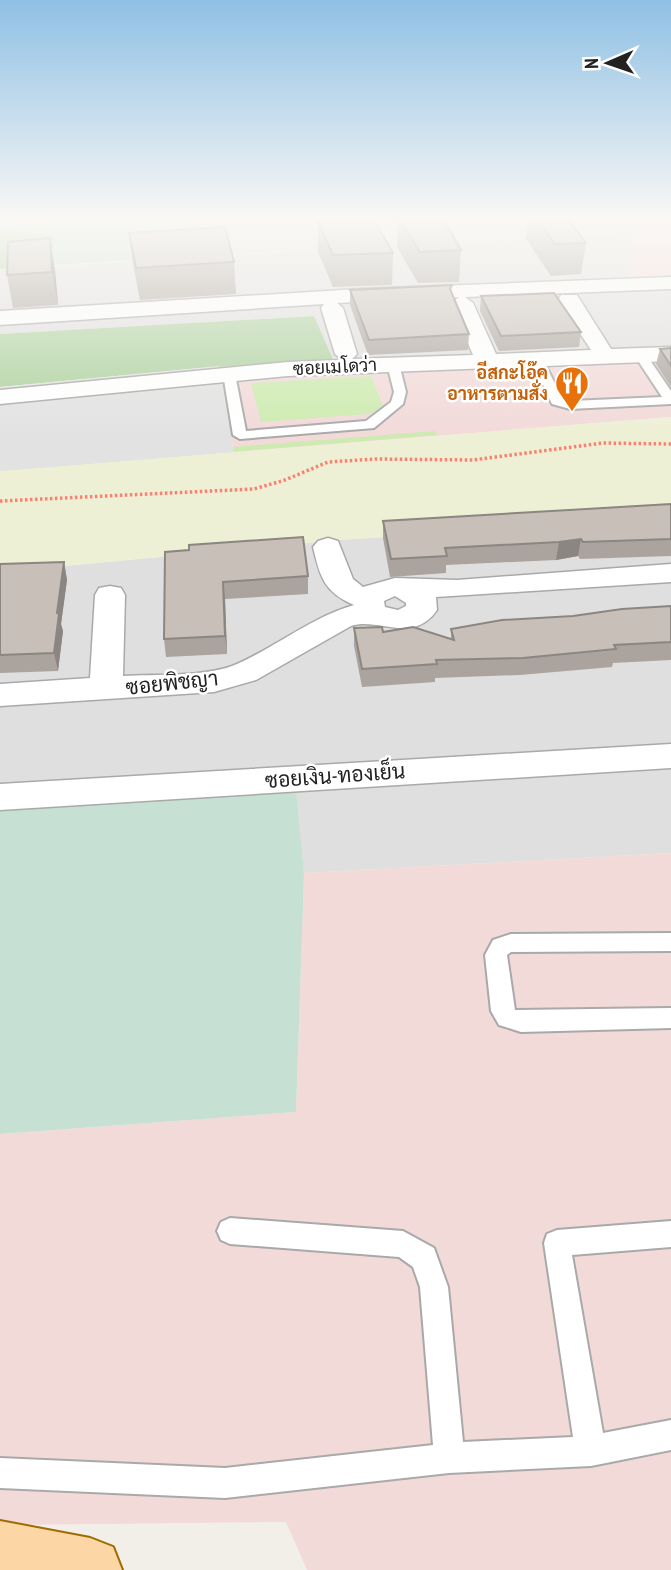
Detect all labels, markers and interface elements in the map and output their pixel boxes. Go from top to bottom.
north arrow [573,28,643,98]
text: N [579,58,603,69]
street label: ซอยเมโดว่า [292,352,378,380]
place label: อีสกะโอ๊ค อาหารตามสั่ง [447,360,548,405]
restaurant icon: อีสกะโอ๊ค อาหารตามสั่ง [553,364,591,413]
street label: ซอยพิชญา [124,664,219,701]
street label: ซอยเงิน-ทองเย็น [264,756,406,794]

